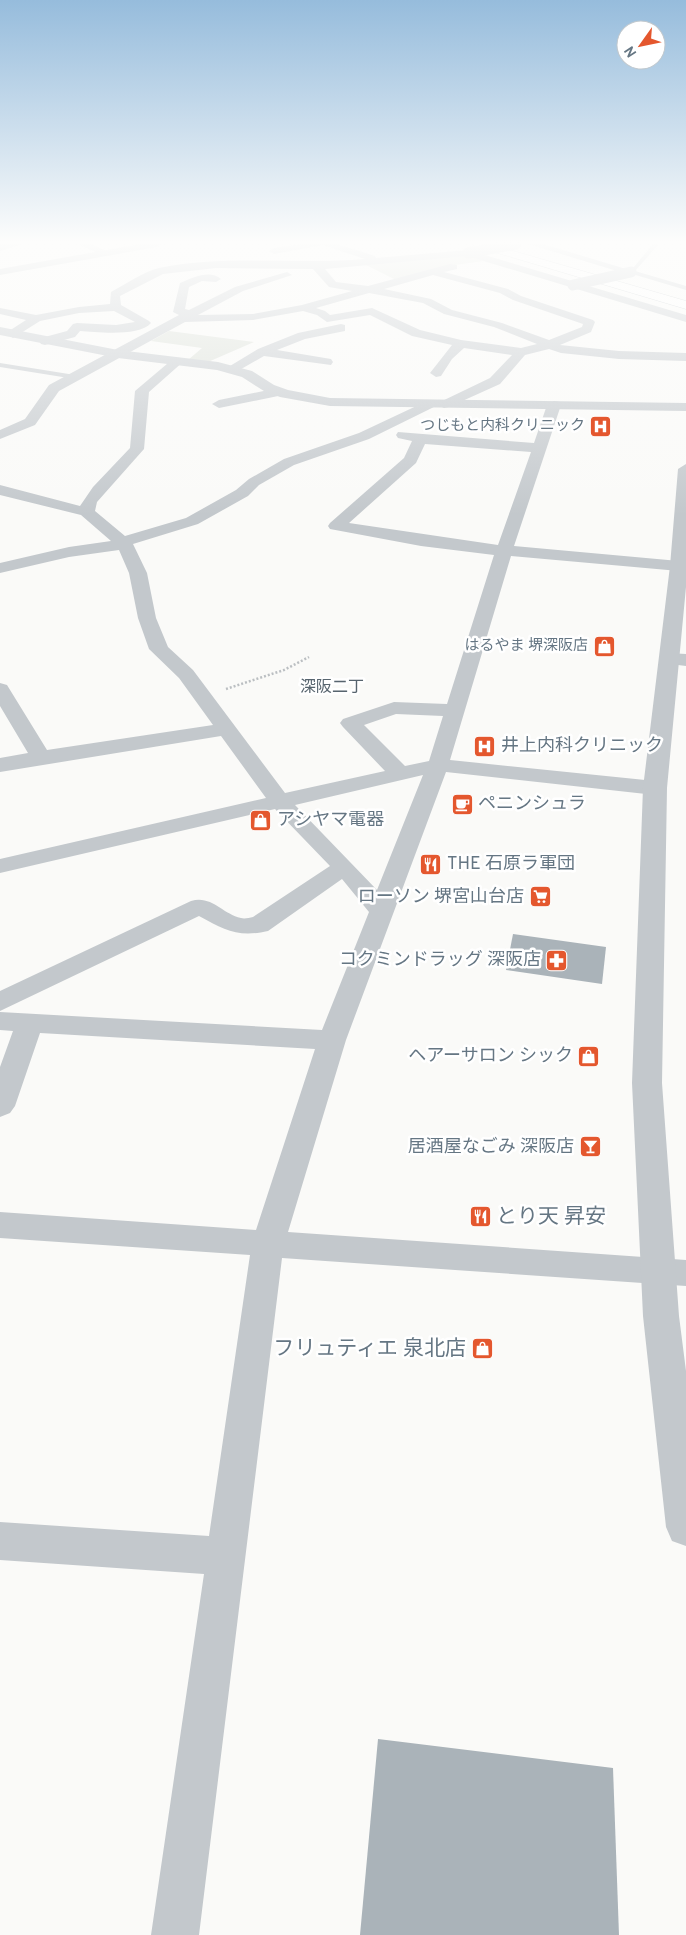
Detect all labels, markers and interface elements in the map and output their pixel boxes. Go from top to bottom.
north arrow [616,20,666,70]
text: N [621,42,641,60]
hospital icon: つじもと内科クリニック [589,414,613,438]
place label: つじもと内科クリニック [420,417,585,436]
shop icon: はるやま 堺深阪店 [592,634,616,658]
place label: はるやま 堺深阪店 [464,637,588,656]
district label: 深阪二丁 [300,678,364,698]
hospital icon: 井上内科クリニック [473,734,497,758]
place label: 井上内科クリニック [501,735,663,758]
cafe icon: ペニンシュラ [450,792,474,816]
place label: ペニンシュラ [478,793,586,816]
shop icon: アシヤマ電器 [249,808,273,832]
place label: アシヤマ電器 [277,809,384,832]
restaurant icon: THE 石原ラ軍団 [419,852,443,876]
place label: THE 石原ラ軍団 [447,853,575,876]
supermarket icon: ローソン 堺宮山台店 [528,885,552,909]
place label: ローソン 堺宮山台店 [358,886,524,909]
pharmacy icon: コクミンドラッグ 深阪店 [545,948,569,972]
place label: コクミンドラッグ 深阪店 [339,949,541,972]
shop icon: ヘアーサロン シック [577,1044,601,1068]
place label: ヘアーサロン シック [408,1045,573,1068]
bar icon: 居酒屋なごみ 深阪店 [578,1135,602,1159]
place label: 居酒屋なごみ 深阪店 [408,1136,574,1159]
place label: とり天 昇安 [496,1204,606,1231]
restaurant icon: とり天 昇安 [468,1205,492,1229]
place label: フリュティエ 泉北店 [273,1336,466,1363]
shop icon: フリュティエ 泉北店 [470,1337,494,1361]

